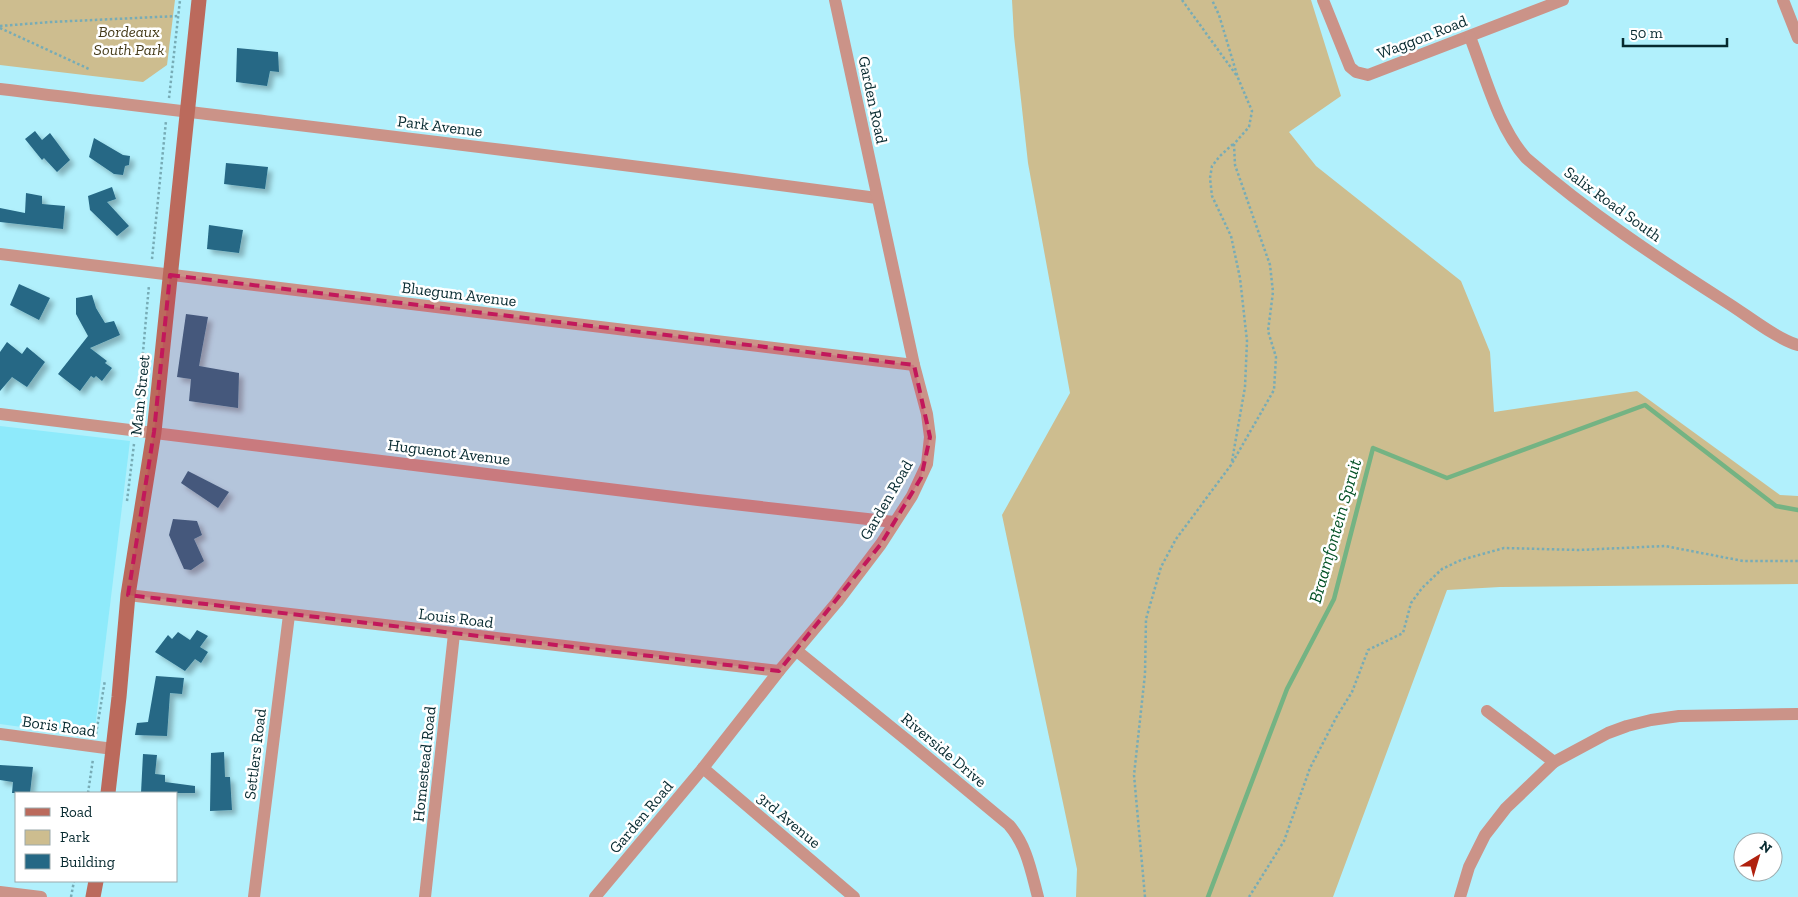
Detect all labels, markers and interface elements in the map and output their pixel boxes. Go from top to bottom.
street label: Waggon Road [1374,11,1470,63]
scale bar [1623,15,1727,47]
park label: Bordeaux South Park [94,22,164,59]
text: 50 m [1630,24,1663,42]
street label: Garden Road [854,54,892,146]
street label: Park Avenue [396,111,484,141]
street label: Salix Road South [1561,162,1665,246]
street label: Bluegum Avenue [400,278,518,310]
street label: Main Street [126,354,154,436]
street label: Huguenot Avenue [387,435,511,469]
water label: Braamfontein Spruit [1304,456,1366,606]
street label: Garden Road [856,457,917,543]
street label: Louis Road [417,604,495,632]
street label: Homestead Road [408,705,440,823]
street label: Settlers Road [240,707,270,801]
street label: Riverside Drive [898,709,990,791]
street label: Boris Road [21,711,97,741]
street label: Garden Road [605,777,677,857]
street label: 3rd Avenue [753,788,825,852]
legend [15,792,178,882]
text: Road [60,803,93,821]
text: Park [60,828,90,846]
north arrow [1733,832,1783,882]
text: N [1756,837,1775,857]
text: Building [60,853,115,871]

